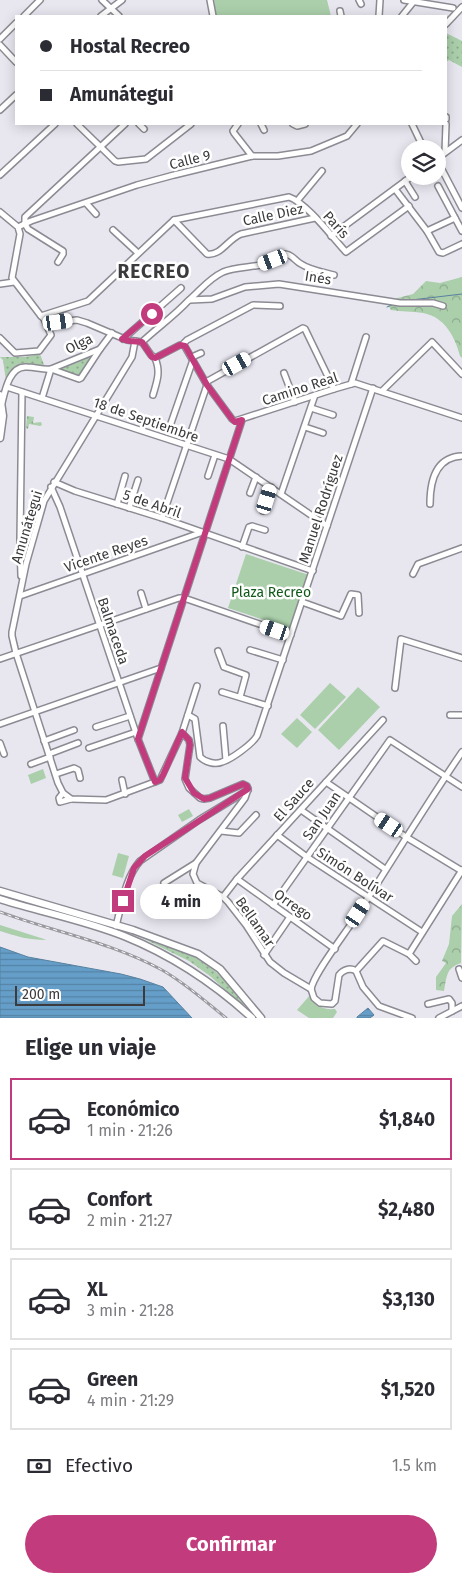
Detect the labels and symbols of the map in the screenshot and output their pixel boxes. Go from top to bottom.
street label: Calle 9 [168,147,212,173]
street label: Calle Diez [241,200,305,230]
street label: París [319,208,353,242]
car [256,248,289,272]
district label: RECREO [118,260,190,283]
street label: Inés [304,268,333,289]
route start [141,303,163,325]
car [42,312,73,332]
street label: Olga [63,330,95,358]
car [220,350,253,378]
street label: Camino Real [260,369,340,409]
street label: 18 de Septiembre [91,394,201,446]
street label: Manuel Rodríguez [295,452,347,566]
car [255,482,278,516]
street label: 5 de Abril [121,486,183,522]
street label: Amunátegui [8,488,46,566]
street label: Vicente Reyes [62,532,150,576]
park label: Plaza Recreo [231,584,311,601]
street label: Balmaceda [94,595,132,667]
car [258,618,291,642]
street label: El Sauce [270,775,318,825]
street label: San Juan [299,788,345,844]
car [372,810,405,840]
street label: Simón Bolívar [313,844,397,906]
callout: 4 min [140,884,223,918]
street label: Orrego [271,886,315,924]
route end [112,890,134,912]
street label: Bellamar [232,894,279,951]
car [343,896,372,930]
scale bar [15,983,145,1006]

